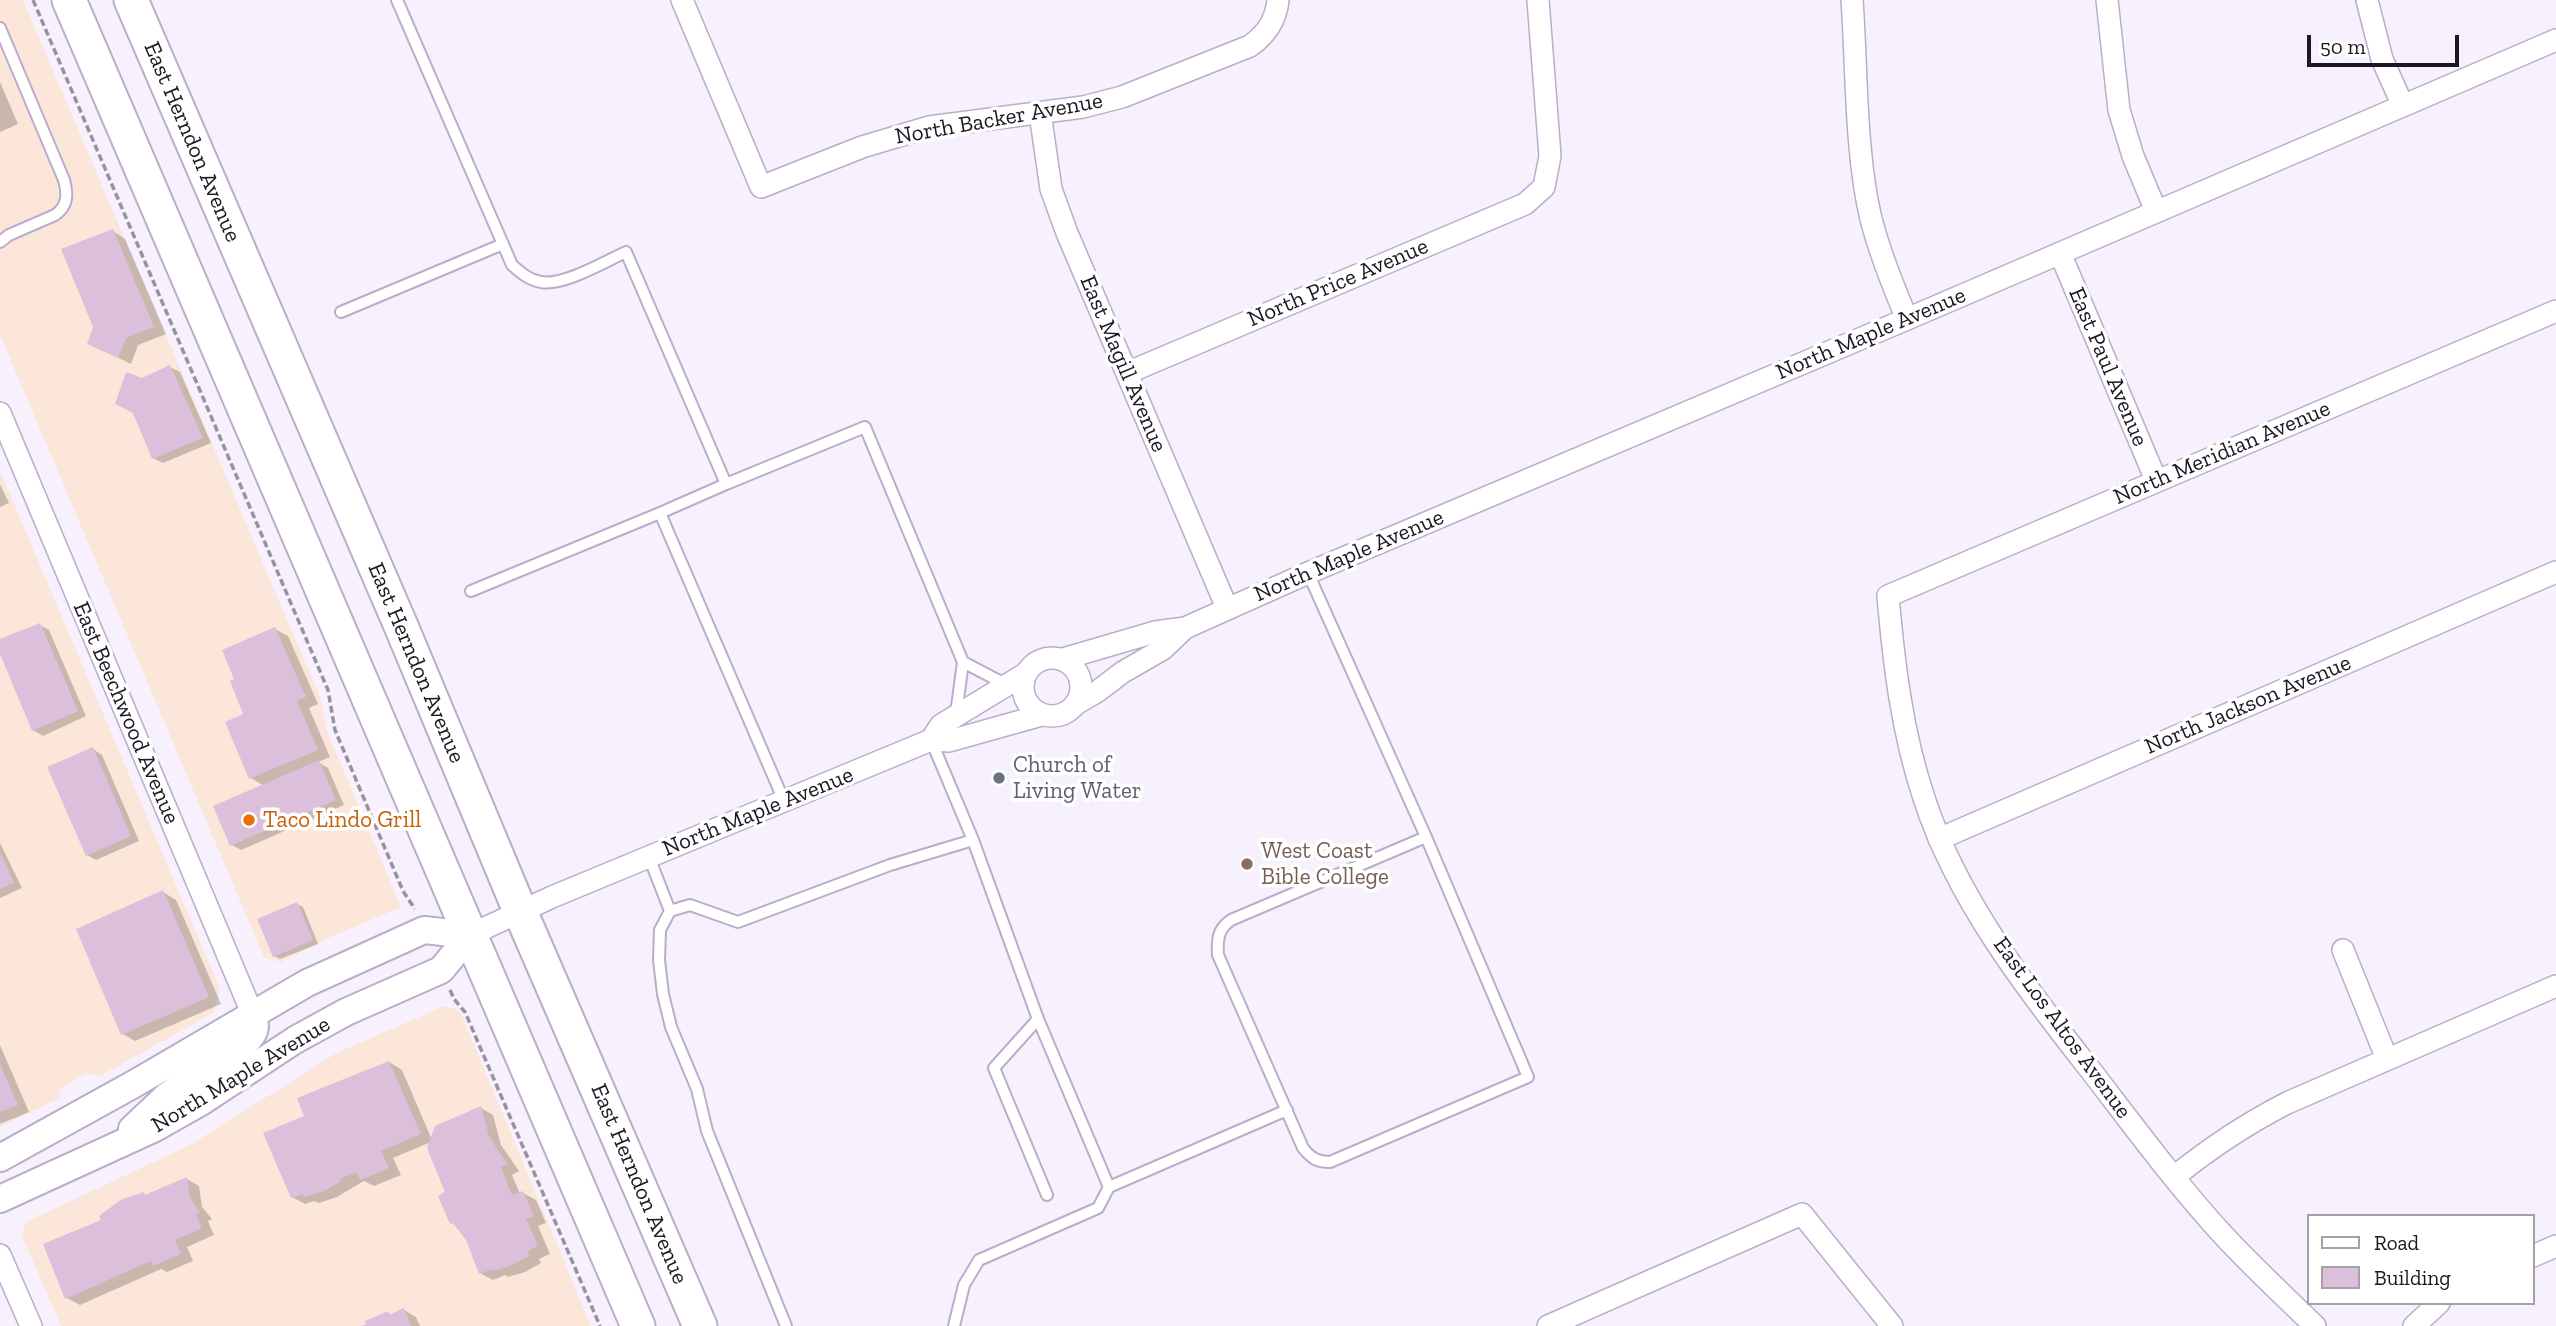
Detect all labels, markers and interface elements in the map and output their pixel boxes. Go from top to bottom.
scale bar [2311,21,2463,65]
text: 50 m [2320,34,2366,59]
street label: East Herndon Avenue [137,38,247,246]
street label: North Backer Avenue [893,87,1105,151]
street label: North Price Avenue [1244,233,1432,333]
street label: East Magill Avenue [1073,272,1173,456]
street label: North Maple Avenue [1772,282,1970,386]
street label: East Paul Avenue [2062,283,2154,451]
street label: North Meridian Avenue [2110,395,2334,511]
street label: North Maple Avenue [1250,504,1448,608]
street label: East Herndon Avenue [361,559,471,767]
street label: East Beechwood Avenue [67,598,185,828]
street label: North Jackson Avenue [2141,649,2355,761]
place label: Church of Living Water [1013,751,1141,805]
street label: North Maple Avenue [659,761,857,863]
marker: Church of Living Water [991,770,1007,786]
place label: Taco Lindo Grill [263,806,421,834]
marker: Taco Lindo Grill [241,812,257,828]
place label: West Coast Bible College [1261,837,1389,891]
marker: West Coast Bible College [1239,856,1255,872]
street label: East Los Altos Avenue [1987,932,2137,1124]
street label: North Maple Avenue [147,1011,335,1139]
street label: East Herndon Avenue [584,1080,694,1288]
legend [2308,1214,2535,1305]
text: Road [2374,1230,2419,1255]
text: Building [2374,1265,2451,1290]

